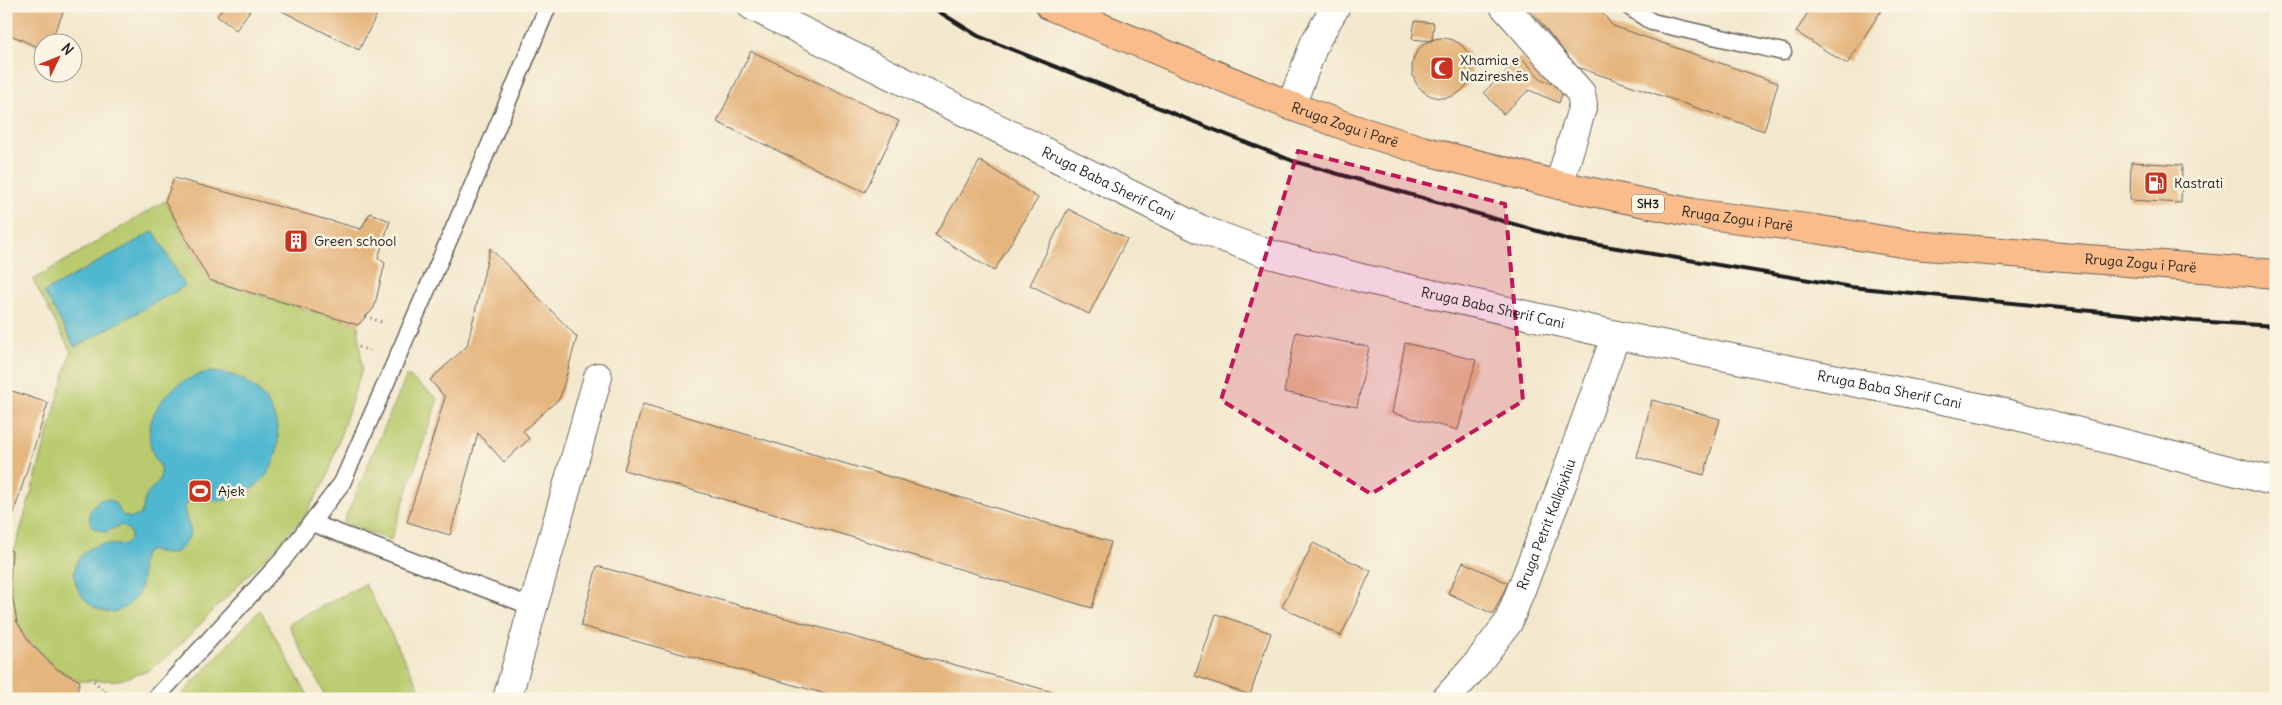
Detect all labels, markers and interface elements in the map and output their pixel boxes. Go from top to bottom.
north arrow [32,32,82,82]
text: N [58,39,77,59]
place label: Xhamia e Nazireshës [1460,51,1529,85]
mosque icon: Xhamia e Nazireshës [1429,55,1455,81]
street label: Rruga Zogu i Parë [1289,98,1401,151]
street label: Rruga Baba Sherif Cani [1039,143,1178,224]
fuel station icon: Kastrati [2143,170,2169,196]
place label: Kastrati [2174,174,2223,192]
road number: SH3 [1632,194,1664,213]
street label: Rruga Zogu i Parë [1680,202,1794,235]
building icon: Green school [283,228,309,254]
place label: Green school [314,232,396,250]
street label: Rruga Zogu i Parë [2084,250,2197,277]
street label: Rruga Baba Sherif Cani [1419,283,1566,332]
street label: Rruga Baba Sherif Cani [1816,366,1963,413]
street label: Rruga Petrit Kallajxhiu [1513,456,1580,593]
sports icon: Ajek [187,478,213,504]
place label: Ajek [218,482,245,500]

